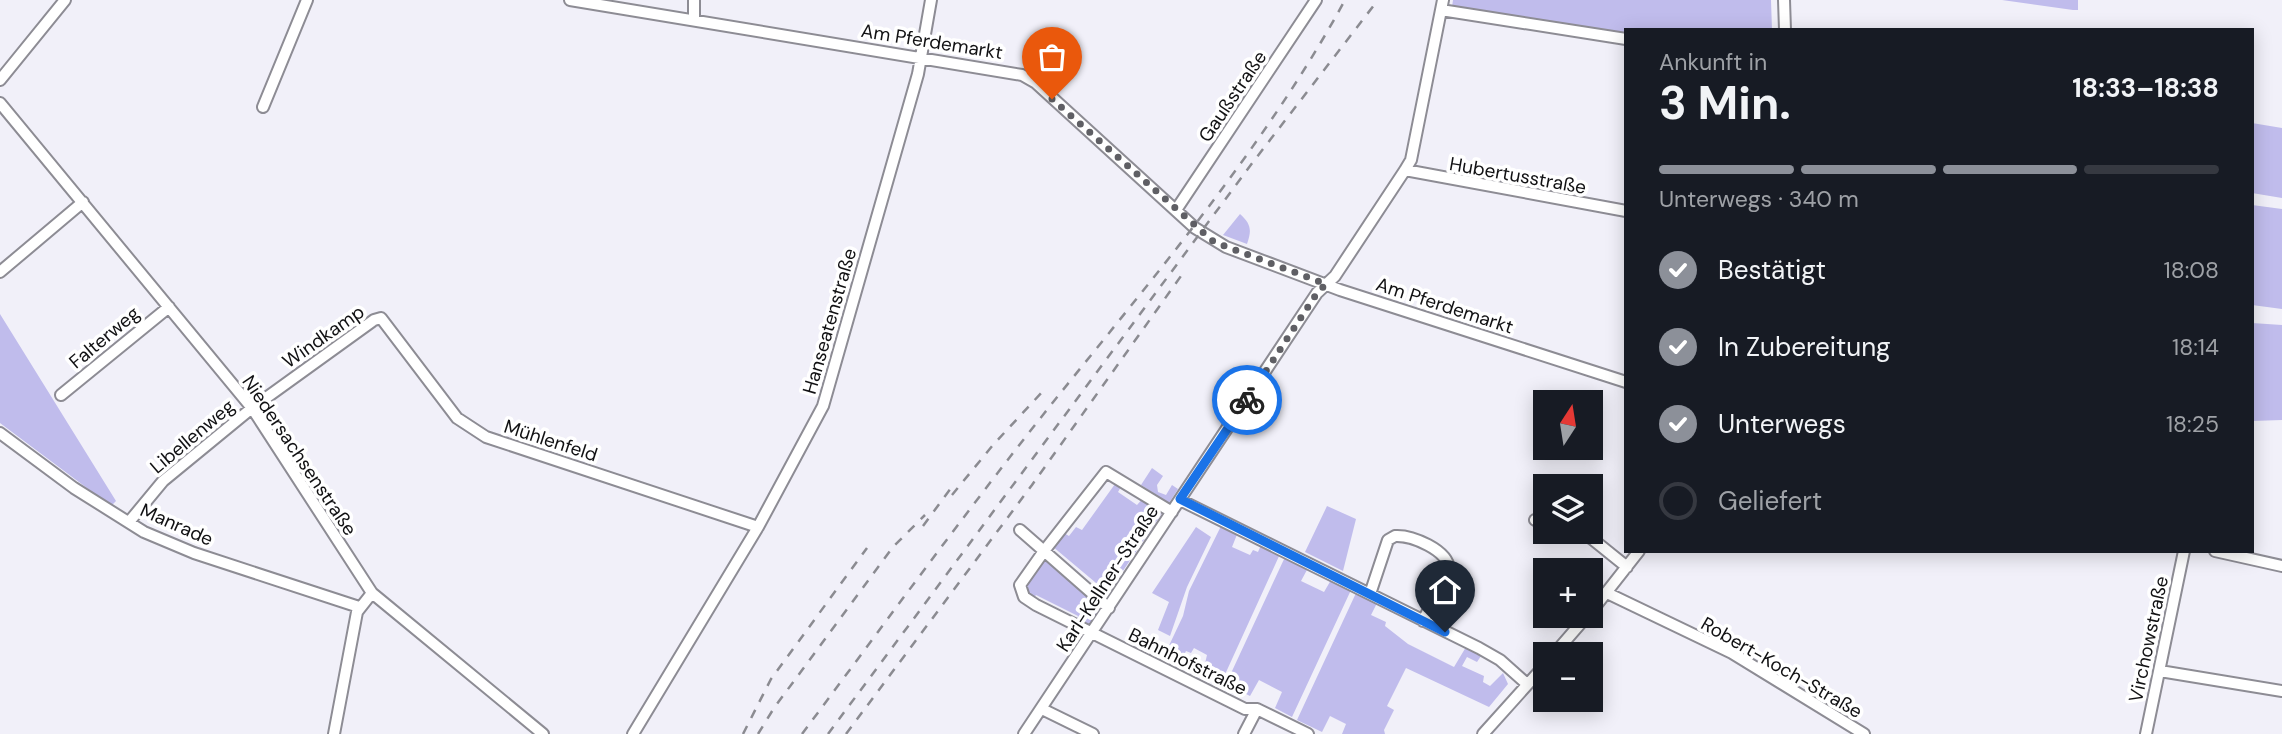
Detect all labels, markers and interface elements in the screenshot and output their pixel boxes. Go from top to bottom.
street label: Am Pferdemarkt [859,18,1005,65]
pin [1022,27,1082,99]
icon: bag [1033,38,1071,76]
street label: Gaußstraße [1193,46,1272,147]
text: Ankunft in [1659,47,1767,77]
text: 18:33–18:38 [2072,71,2219,105]
text: 3 Min. [1659,73,1791,133]
street label: Hubertusstraße [1448,151,1588,200]
text: Unterwegs · 340 m [1659,184,1859,214]
street label: Hanseatenstraße [797,245,862,397]
icon: check [1659,251,1697,289]
text: Bestätigt [1718,253,1826,287]
text: 18:08 [2163,255,2219,285]
street label: Am Pferdemarkt [1373,271,1517,339]
street label: Windkamp [277,299,369,374]
street label: Falterweg [64,300,145,374]
icon: check [1659,328,1697,366]
text: In Zubereitung [1718,330,1891,364]
text: 18:14 [2172,332,2219,362]
courier [1212,365,1282,435]
street label: Niedersachsenstraße [237,370,363,540]
icon: bike [1228,381,1266,419]
north arrow [1533,390,1603,460]
map controls [1533,390,1603,712]
street label: Libellenweg [145,393,240,479]
icon: check [1659,405,1697,443]
text: Unterwegs [1718,407,1846,441]
text: 18:25 [2166,409,2219,439]
street label: Mühlenfeld [501,414,601,467]
button: layers [1533,474,1603,544]
text: Geliefert [1718,484,1822,518]
street label: Manrade [136,497,217,552]
street label: Karl-Kellner-Straße [1051,500,1164,656]
button: + [1533,558,1603,628]
pin [1415,560,1475,632]
icon: home [1426,571,1464,609]
street label: Virchowstraße [2123,574,2174,704]
street label: Robert-Koch-Straße [1697,611,1867,724]
street label: Bahnhofstraße [1124,622,1251,701]
button: − [1533,642,1603,712]

